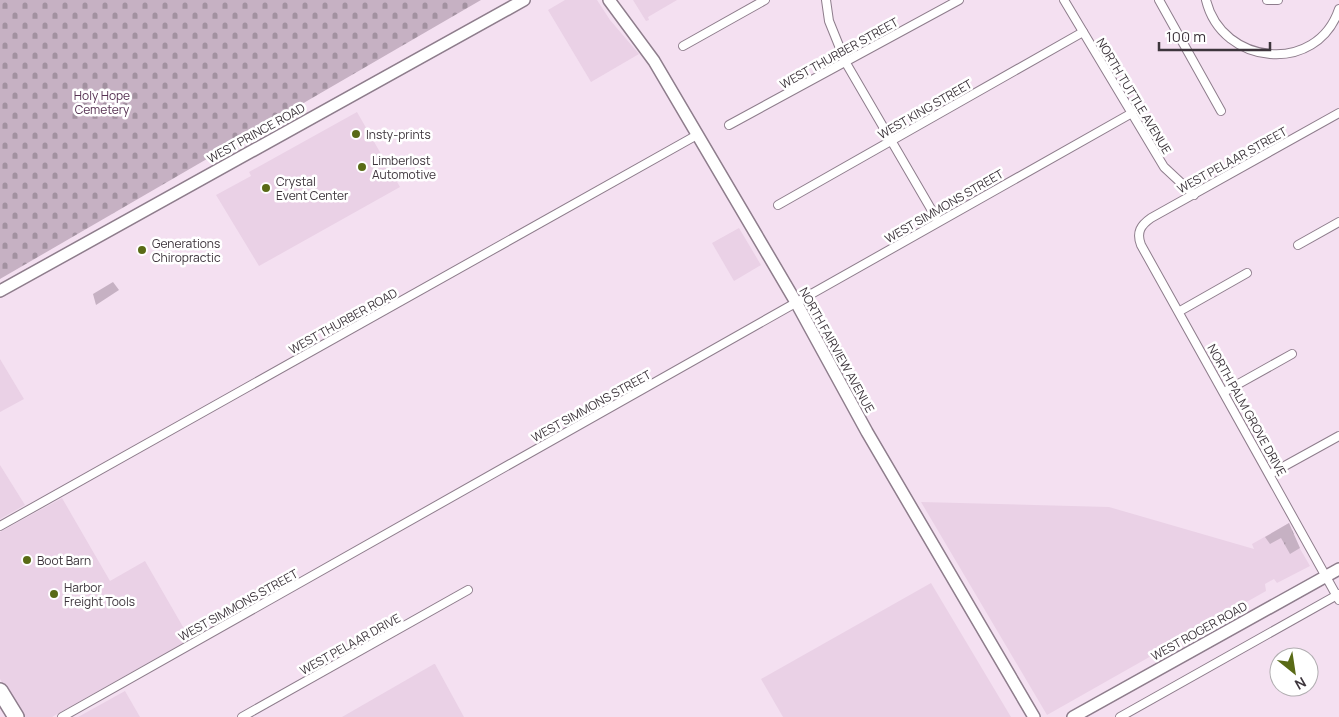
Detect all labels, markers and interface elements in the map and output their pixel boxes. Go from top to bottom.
street label: WEST THURBER STREET [777,13,902,93]
scale bar [1159,20,1270,52]
text: 100 m [1166,26,1206,47]
street label: NORTH TUTTLE AVENUE [1093,35,1175,157]
street label: WEST KING STREET [875,75,976,143]
park label: Holy Hope Cemetery [74,87,130,118]
street label: WEST PRINCE ROAD [204,99,308,167]
street label: WEST PELAAR STREET [1174,122,1291,197]
place label: Insty-prints [366,126,431,143]
marker: Insty-prints [350,128,362,140]
place label: Limberlost Automotive [372,152,436,183]
marker: Limberlost Automotive [356,161,368,173]
street label: WEST SIMMONS STREET [882,165,1007,247]
place label: Crystal Event Center [276,173,349,204]
marker: Crystal Event Center [260,182,272,194]
place label: Generations Chiropractic [152,235,221,266]
marker: Generations Chiropractic [136,244,148,256]
street label: WEST THURBER ROAD [286,284,400,358]
street label: NORTH FAIRVIEW AVENUE [795,284,879,416]
street label: NORTH PALM GROVE DRIVE [1204,341,1290,479]
street label: WEST SIMMONS STREET [528,366,655,446]
place label: Boot Barn [37,552,91,569]
marker: Boot Barn [21,554,33,566]
street label: WEST SIMMONS STREET [175,565,302,645]
place label: Harbor Freight Tools [64,579,135,610]
marker: Harbor Freight Tools [48,588,60,600]
street label: WEST ROGER ROAD [1148,597,1250,665]
street label: WEST PELAAR DRIVE [297,609,404,679]
north arrow [1269,647,1319,697]
text: N [1292,673,1310,694]

